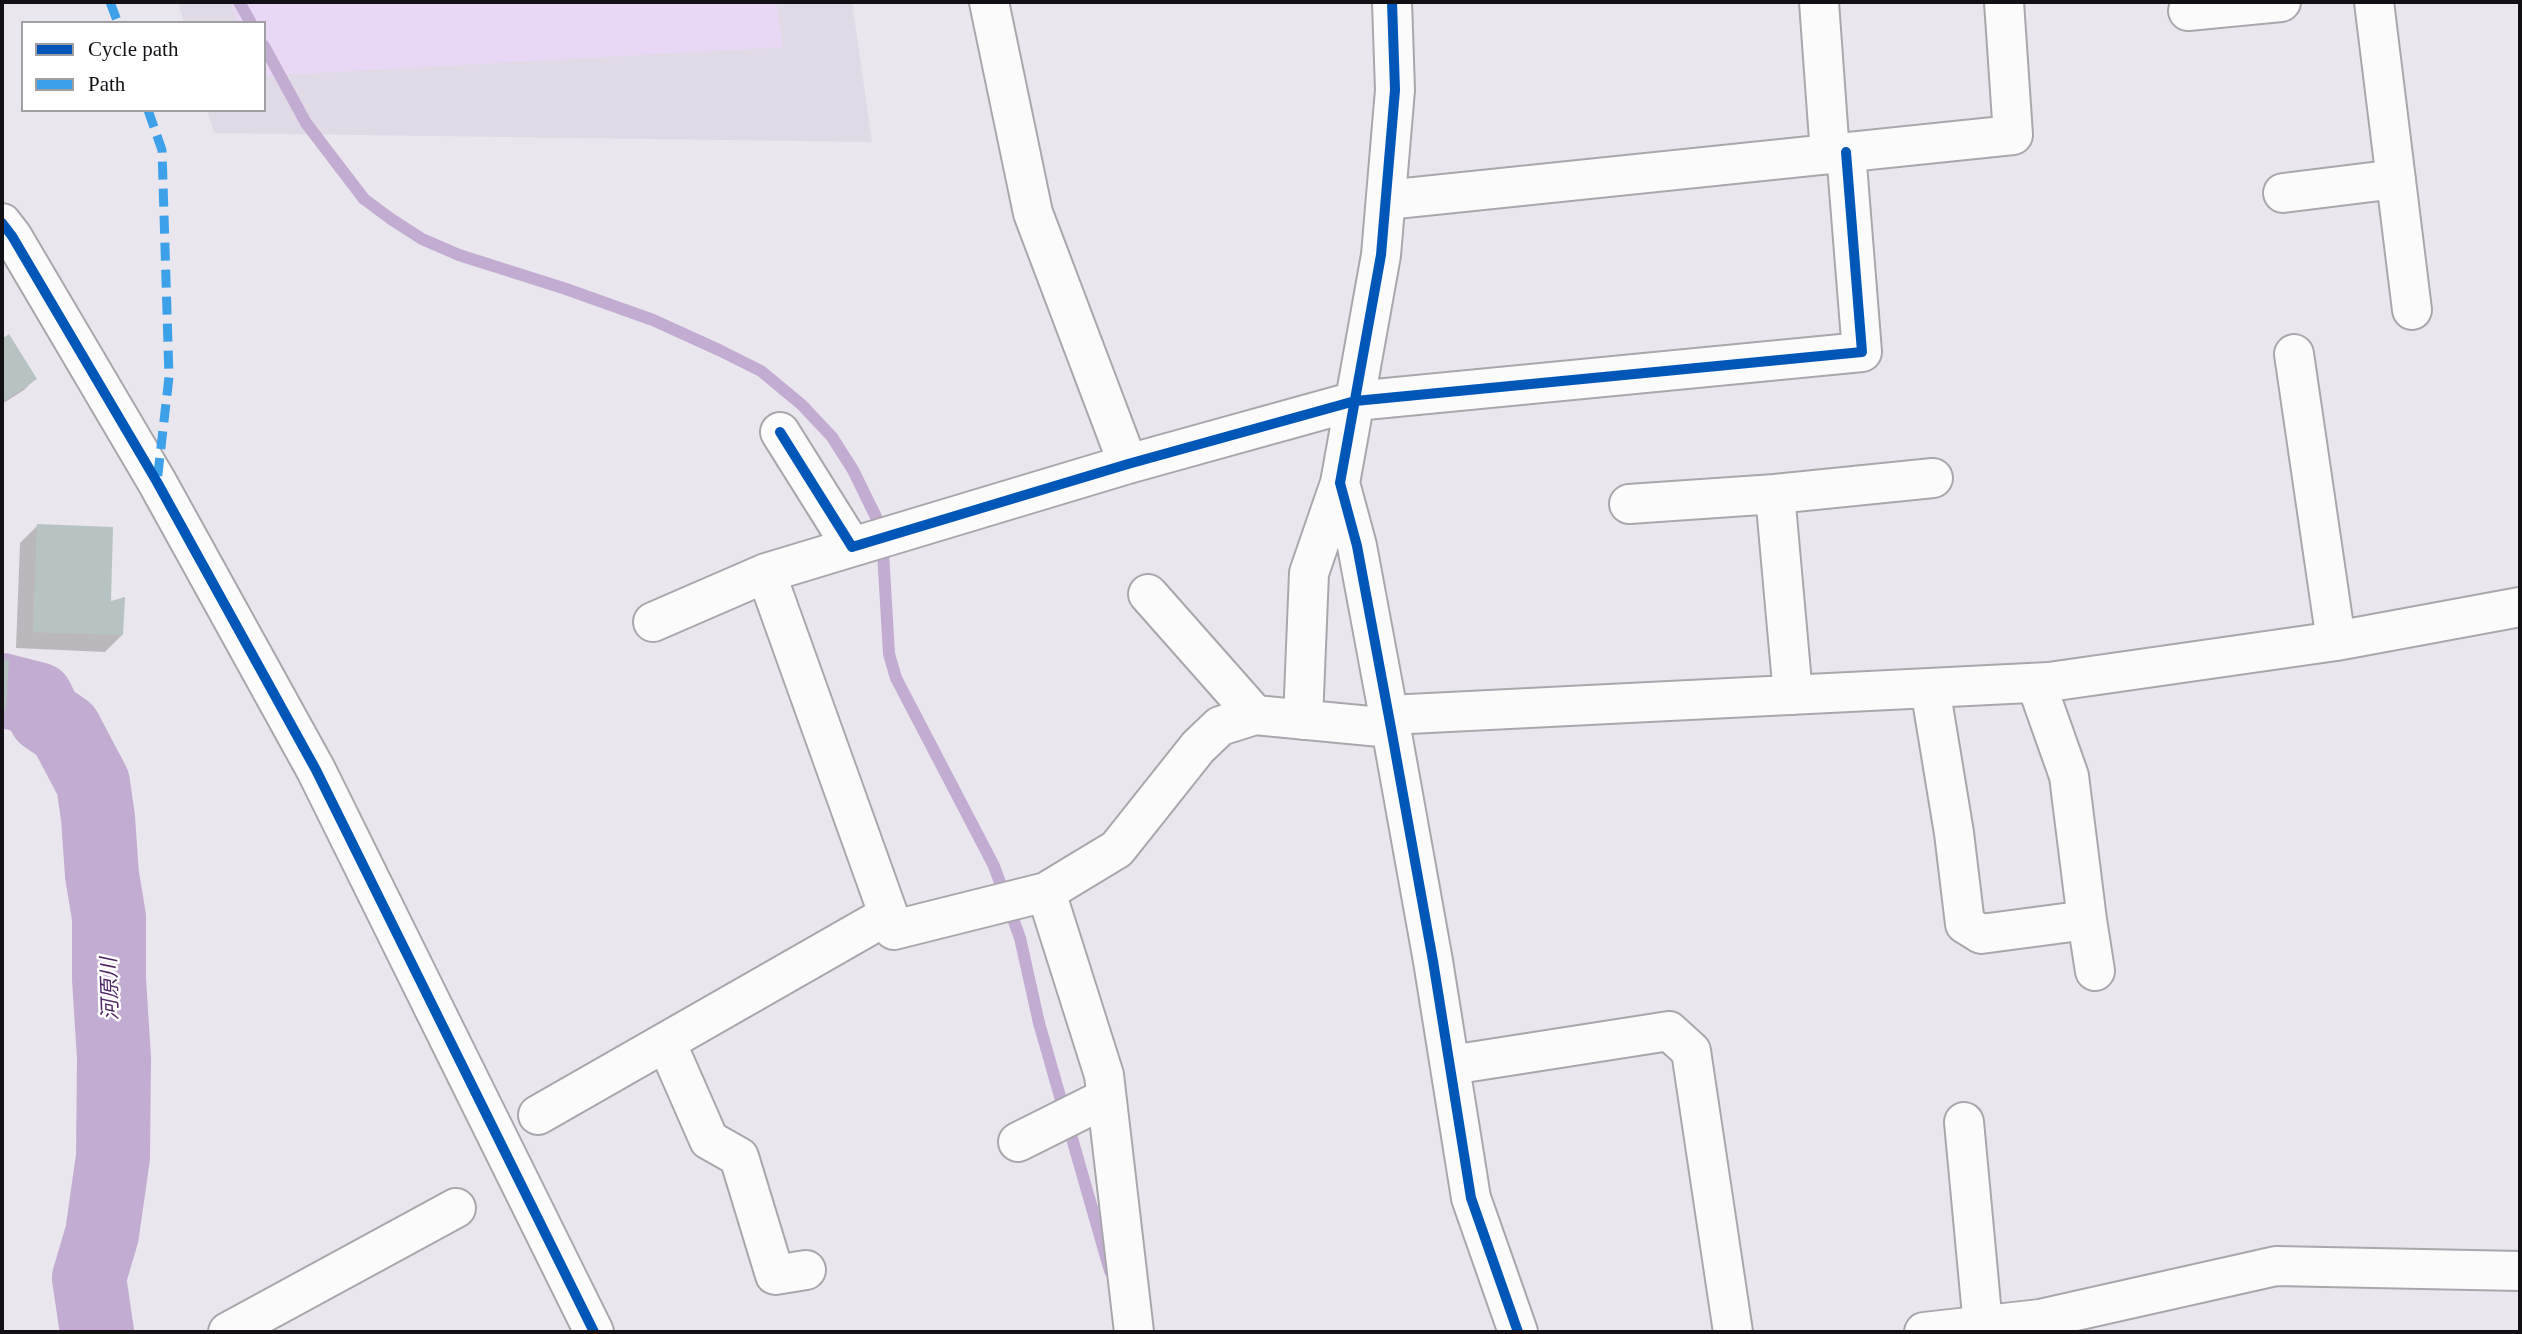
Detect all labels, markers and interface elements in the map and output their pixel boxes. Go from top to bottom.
legend [21,21,266,112]
text: Cycle path [88,37,178,61]
text: Path [88,72,125,96]
water label: 河原川 [97,957,125,1021]

